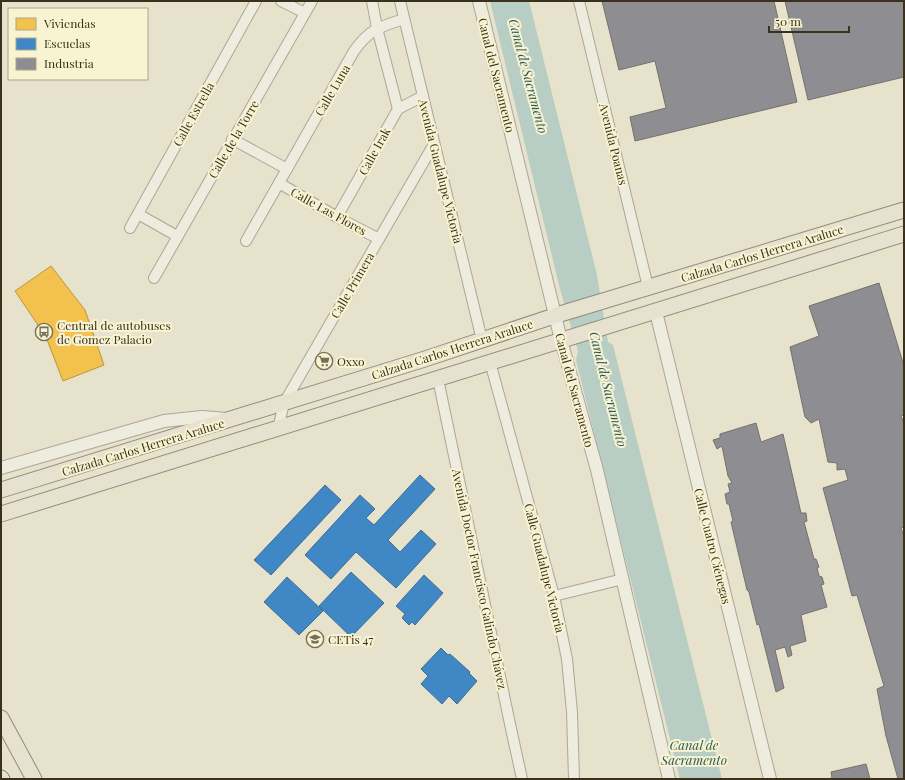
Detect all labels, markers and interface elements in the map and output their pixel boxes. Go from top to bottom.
legend [8,8,148,80]
scale bar [769,8,849,34]
text: 50 m [775,13,801,29]
text: Viviendas [43,15,96,31]
street label: Canal del Sacramento [475,16,519,134]
water label: Canal de Sacramento [505,17,553,135]
text: Escuelas [44,35,90,51]
text: Industria [44,55,94,71]
street label: Calle Luna [311,61,353,119]
street label: Calle Estrella [169,79,217,149]
street label: Avenida Guadalupe Victoria [415,96,467,245]
street label: Calle de la Torre [204,97,262,181]
street label: Avenida Poanas [596,100,632,187]
street label: Calle Irak [354,124,394,178]
street label: Calle Las Flores [288,183,370,239]
street label: Calzada Carlos Herrera Araluce [679,221,845,285]
street label: Calle Primera [327,249,377,321]
street label: Calzada Carlos Herrera Araluce [369,315,535,383]
place label: Central de autobuses de Gomez Palacio [57,317,171,347]
bus stop icon: Central de autobuses de Gomez Palacio [34,322,54,342]
water label: Canal de Sacramento [586,330,632,448]
street label: Canal del Sacramento [552,331,598,449]
supermarket icon: Oxxo [314,351,334,371]
place label: Oxxo [337,353,365,369]
street label: Calzada Carlos Herrera Araluce [60,415,226,479]
street label: Avenida Doctor Francisco Galindo Chávez [449,466,511,691]
street label: Calle Cuatro Ciénegas [691,486,735,606]
street label: Calle Guadalupe Victoria [521,502,569,634]
school or university icon: CETis 47 [305,629,325,649]
place label: CETis 47 [328,631,373,647]
water label: Canal de Sacramento [660,736,727,768]

